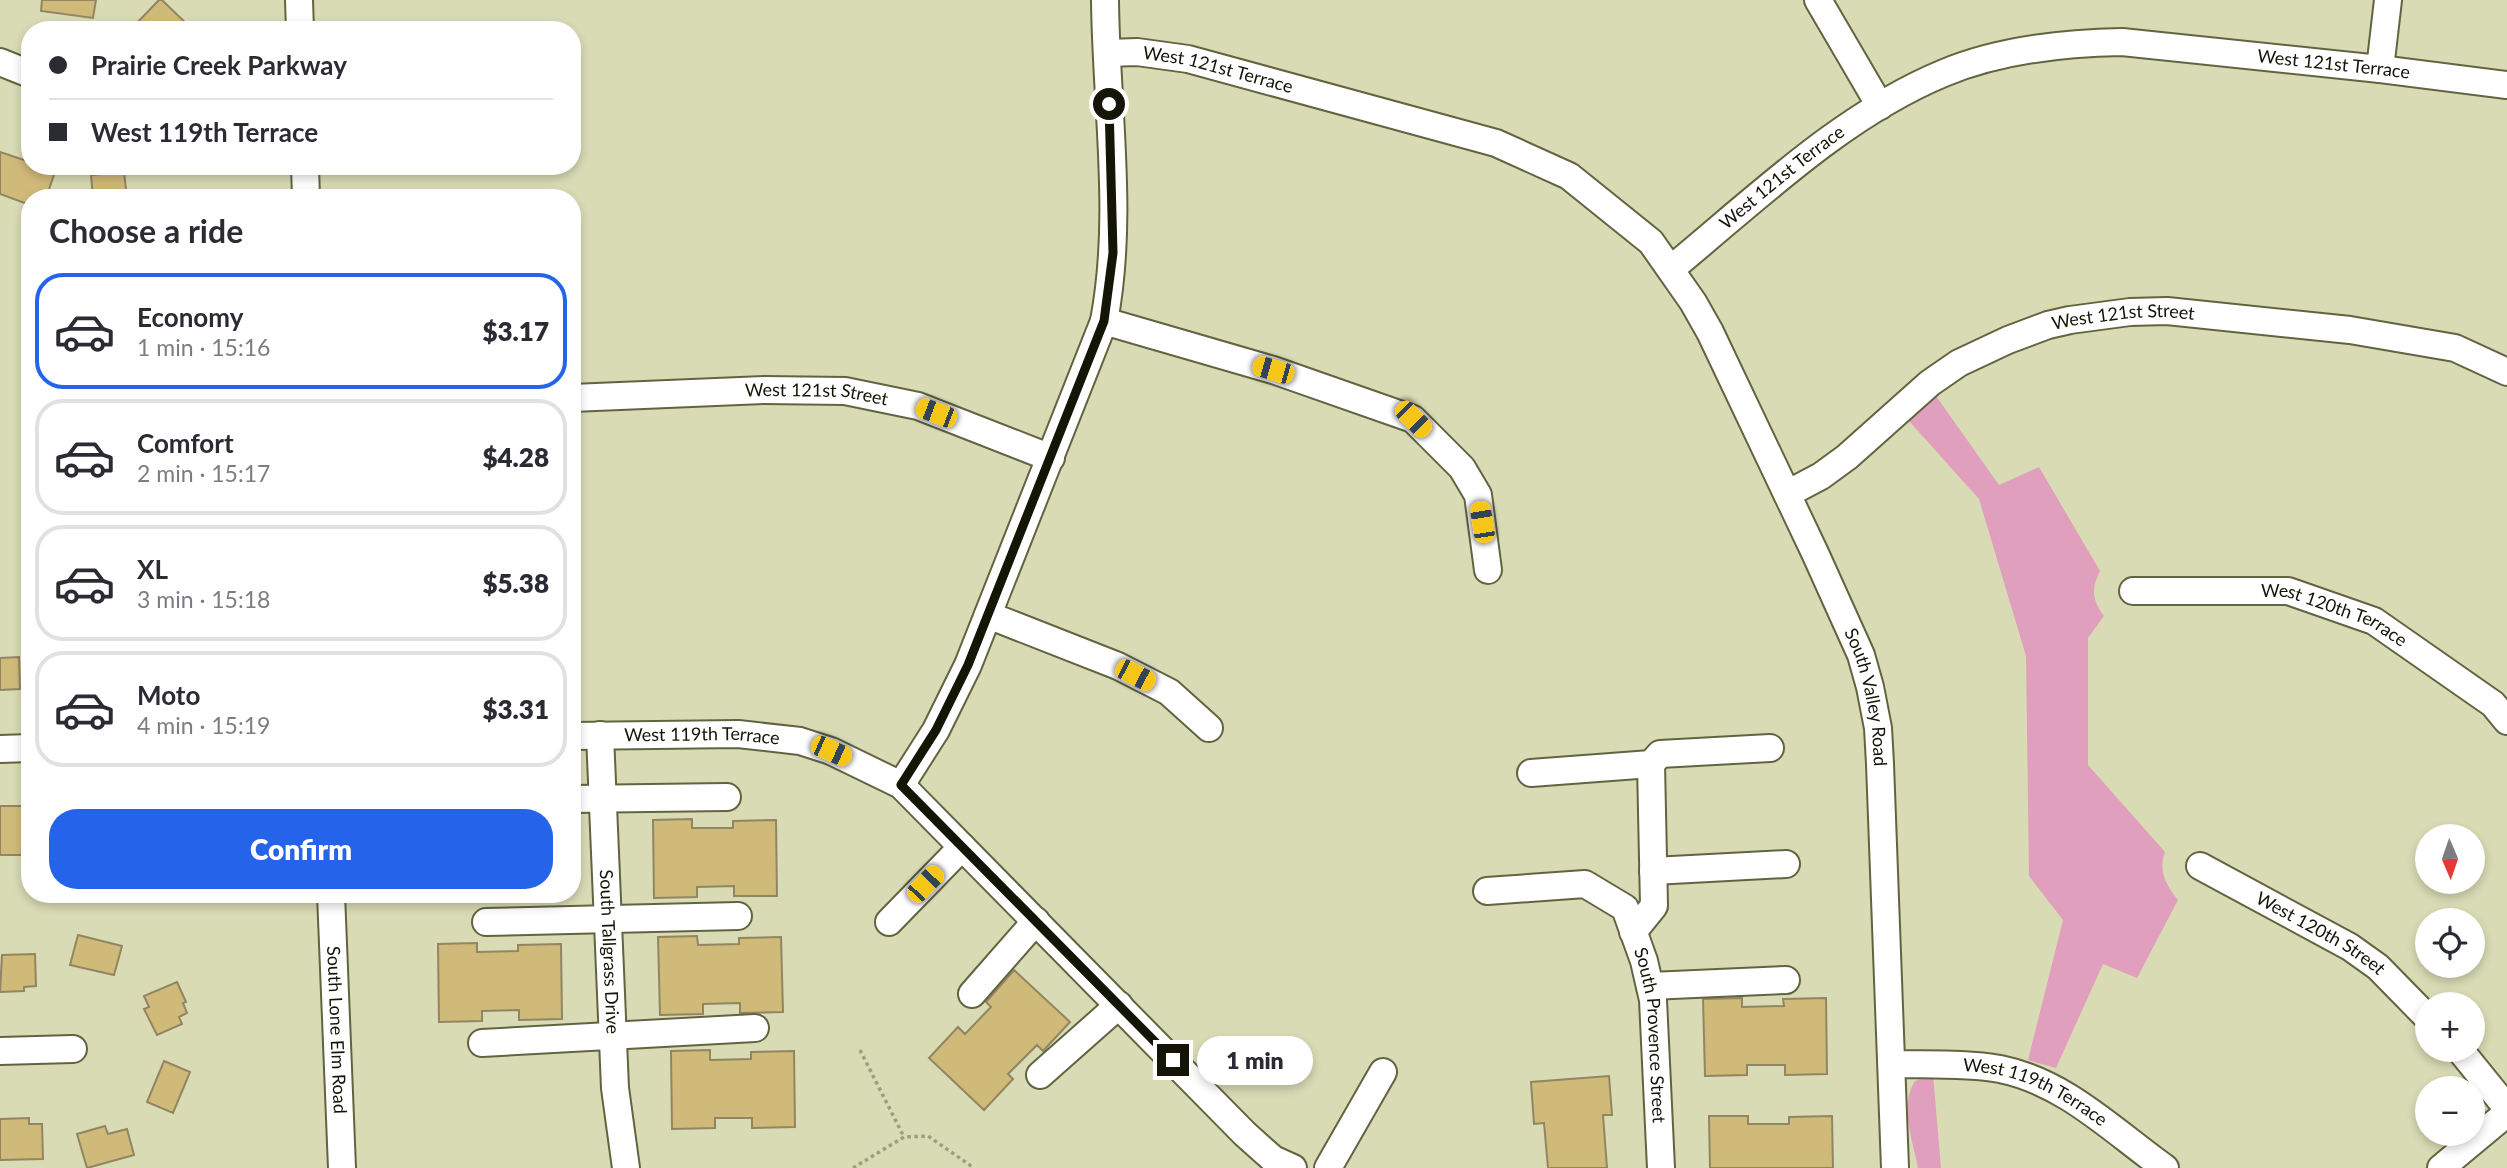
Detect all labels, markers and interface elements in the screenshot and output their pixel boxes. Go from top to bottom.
street label: West 121st Terrace [1142,41,1296,97]
street label: West 121st Terrace [2256,44,2411,83]
text: Prairie Creek Parkway [91,49,347,81]
route start [1093,88,1125,120]
text: West 119th Terrace [91,116,318,148]
street label: West 121st Terrace [1715,120,1848,233]
text: Choose a ride [49,211,243,250]
street label: West 121st Street [2049,299,2196,334]
icon: car [53,300,116,363]
text: Economy [137,301,243,333]
text: $3.17 [482,315,549,347]
text: 1 min · 15:16 [137,333,270,361]
car [1250,354,1297,386]
street label: West 121st Street [745,378,891,410]
car [913,396,960,430]
car [1391,397,1436,441]
icon: car [53,426,116,489]
text: Comfort [137,427,234,459]
text: $4.28 [482,441,549,473]
text: 2 min · 15:17 [137,459,270,487]
car [1469,500,1496,544]
icon: car [53,552,116,615]
text: XL [137,553,168,585]
text: $5.38 [482,567,549,599]
street label: West 120th Terrace [2261,579,2412,651]
text: 3 min · 15:18 [137,585,270,613]
street label: South Valley Road [1840,624,1892,767]
car [1112,656,1159,694]
icon: car [53,678,116,741]
text: Moto [137,679,200,711]
text: $3.31 [482,693,549,725]
text: 4 min · 15:19 [137,711,270,739]
street label: West 119th Terrace [624,722,781,749]
car [808,733,855,769]
button: Confirm [49,809,553,889]
north arrow [2415,824,2485,894]
map controls [2415,824,2485,1146]
car [903,862,948,906]
street label: South Tallgrass Drive [596,869,625,1034]
street label: West 120th Street [2252,886,2391,979]
button: locate [2415,908,2485,978]
street label: South Provence Street [1630,944,1671,1124]
street label: South Lone Elm Road [323,945,352,1114]
button: + [2415,992,2485,1062]
callout: 1 min [1198,1036,1313,1084]
route end [1157,1044,1189,1076]
text: 1 min [1226,1046,1284,1074]
street label: West 119th Terrace [1962,1053,2112,1130]
button: − [2415,1076,2485,1146]

